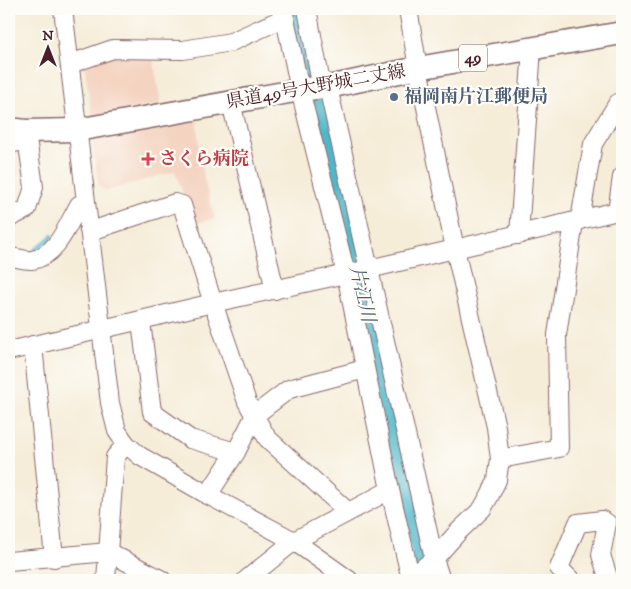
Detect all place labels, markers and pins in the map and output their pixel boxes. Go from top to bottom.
place label: 福岡南片江郵便局 [404,86,548,108]
marker: 福岡南片江郵便局 [388,91,400,103]
place label: さくら病院 [159,148,249,170]
marker: さくら病院 [141,152,155,166]

